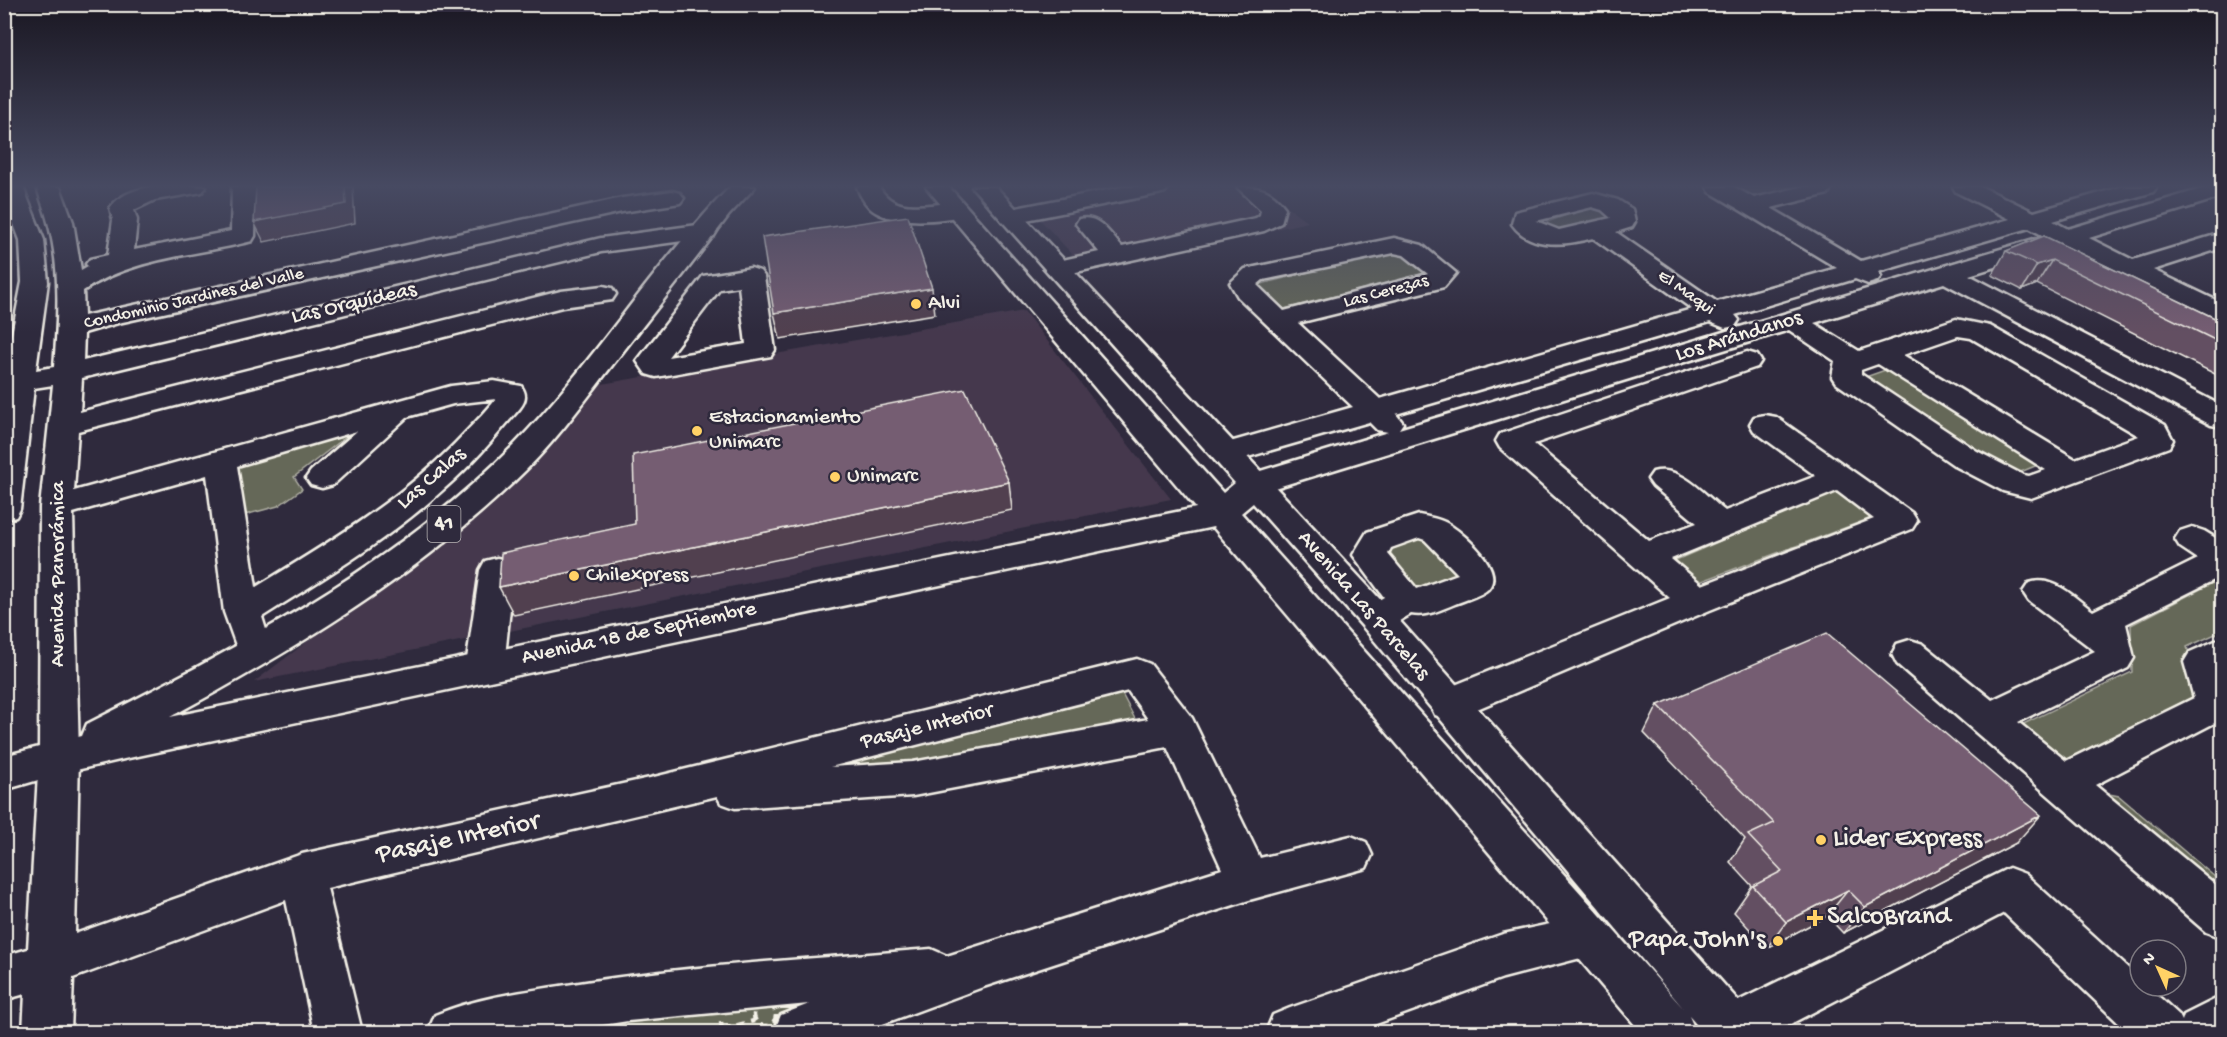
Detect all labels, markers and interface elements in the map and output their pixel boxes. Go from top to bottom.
street label: Condominio Jardines del Valle [82,263,306,334]
street label: El Maqui [1653,266,1719,320]
street label: Las Cerezas [1341,270,1432,313]
street label: Las Orquídeas [289,277,420,331]
place label: Alvi [928,291,960,317]
marker: Alvi [909,297,923,311]
street label: Los Arándanos [1672,305,1806,369]
place label: Estacionamiento Unimarc [709,405,861,456]
marker: Estacionamiento Unimarc [690,424,704,438]
street label: Las Calas [392,441,472,516]
place label: Unimarc [847,464,920,490]
marker: Unimarc [828,470,842,484]
street label: Avenida Panorámica [46,480,72,667]
road number: 41 [428,506,460,542]
street label: Avenida Las Parcelas [1291,526,1435,687]
place label: Chilexpress [586,563,689,589]
marker: Chilexpress [567,569,581,583]
street label: Avenida 18 de Septiembre [519,596,759,672]
street label: Pasaje Interior [857,697,998,756]
street label: Pasaje Interior [372,806,545,872]
place label: Lider Express [1833,824,1983,856]
marker: Lider Express [1814,833,1828,847]
place label: SalcoBrand [1827,902,1953,934]
marker: SalcoBrand [1808,911,1822,925]
place label: Papa John's [1628,925,1767,957]
marker: Papa John's [1771,934,1785,948]
north arrow [2128,938,2188,998]
text: N [2139,949,2161,970]

